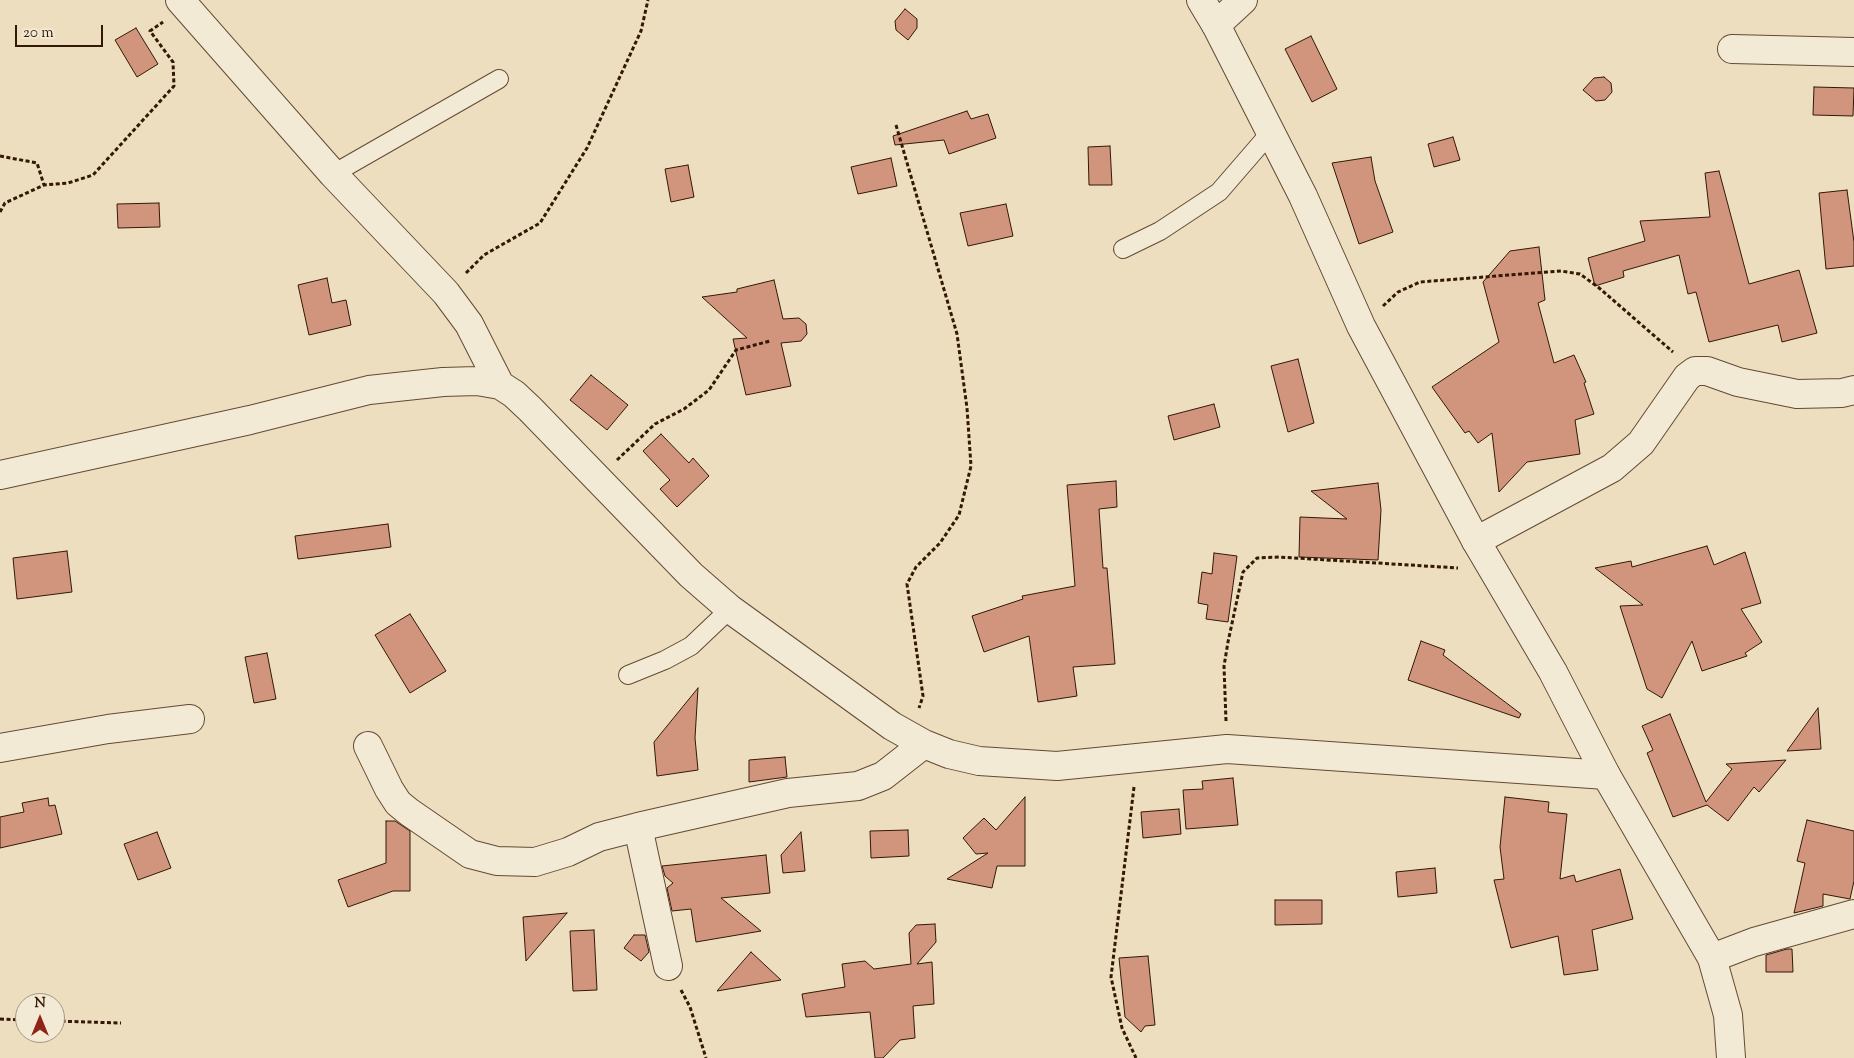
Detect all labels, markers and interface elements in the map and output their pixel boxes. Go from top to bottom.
scale bar [18,15,105,47]
text: 20 m [23,23,54,44]
north arrow [15,993,65,1043]
text: N [34,994,46,1014]

